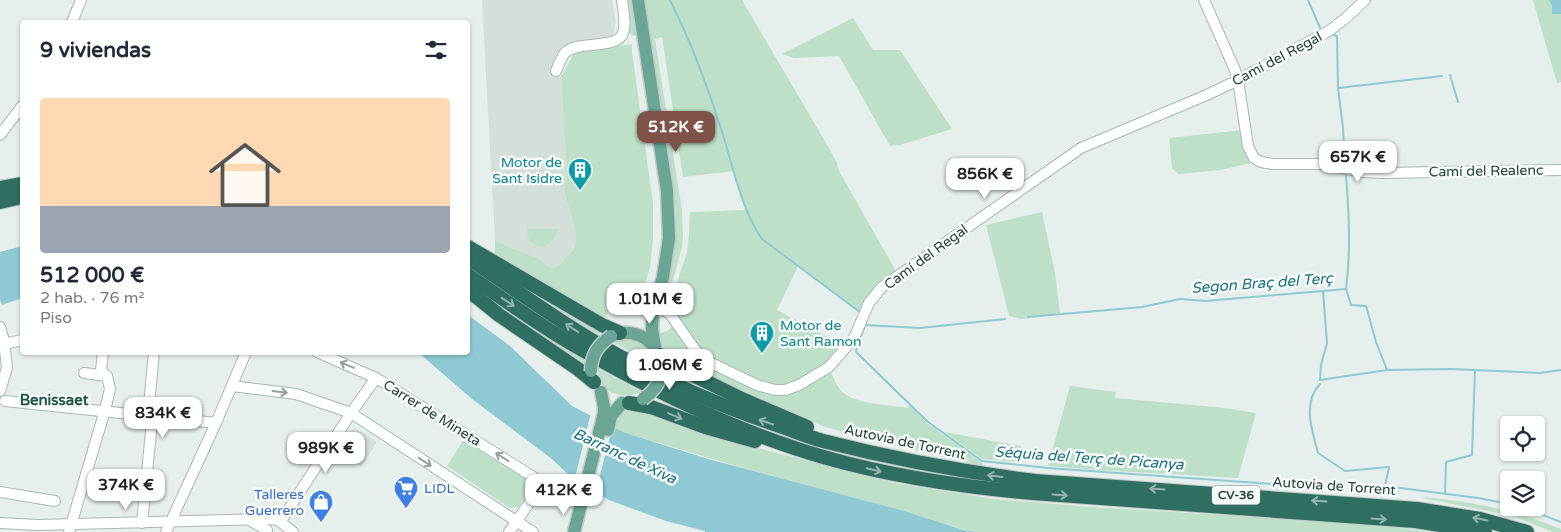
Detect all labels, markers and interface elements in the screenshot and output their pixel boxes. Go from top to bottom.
street label: Camí del Regal [1229,28,1325,90]
icon: filters [422,36,450,64]
text: 9 viviendas [40,38,151,63]
pin: 512K € [635,110,717,153]
text: 512K € [648,117,704,137]
icon: home [200,130,290,220]
pin: 657K € [1317,140,1399,183]
text: 657K € [1330,147,1386,167]
place label: Motor de Sant Isidre [492,154,562,187]
building icon: Motor de Sant Isidre [567,157,593,191]
pin: 856K € [944,158,1026,200]
street label: Camí del Realenc [1429,162,1543,180]
text: 856K € [957,164,1013,184]
street label: Camí del Regal [881,221,971,293]
text: 512 000 € [40,263,144,288]
water label: Segon Braç del Terç [1191,269,1335,297]
pin: 1.01M € [604,282,696,325]
text: 2 hab. · 76 m² [40,288,144,308]
text: 1.01M € [618,289,682,309]
one-way arrow [501,296,515,307]
text: Piso [40,308,72,328]
place label: Motor de Sant Ramon [780,317,862,350]
building icon: Motor de Sant Ramon [749,320,775,354]
one-way arrow [566,323,580,333]
pin: 1.06M € [624,348,716,391]
text: 1.06M € [638,355,702,375]
one-way arrow [340,360,355,370]
street label: Carrer de Mineta [380,376,484,450]
one-way arrow [272,387,288,397]
district label: Benissaet [20,391,89,409]
pin: 834K € [122,396,204,439]
text: 834K € [135,403,191,423]
one-way arrow [668,413,683,422]
one-way arrow [758,416,774,426]
map controls [1500,416,1545,516]
button: locate [1500,416,1545,461]
street label: Autovia de Torrent [843,421,968,463]
water label: Barranc de Xiva [571,424,680,488]
pin: 989K € [285,432,367,474]
text: 989K € [298,438,354,458]
water label: Séquia del Terç de Picanya [994,442,1185,474]
one-way arrow [495,452,509,462]
one-way arrow [418,456,432,467]
one-way arrow [866,466,882,475]
pin: 374K € [85,468,167,511]
one-way arrow [987,470,1003,480]
button: layers [1500,471,1545,516]
street label: Autovia de Torrent [1272,473,1397,499]
pin: 412K € [523,474,605,516]
text: 374K € [98,475,154,495]
supermarket icon: LIDL [393,475,419,509]
place label: LIDL [424,480,455,497]
text: 412K € [536,480,592,500]
one-way arrow [1149,485,1165,494]
place label: Talleres Guerrero [245,486,304,519]
road number: CV-36 [1212,486,1260,504]
shop icon: Talleres Guerrero [308,489,334,523]
one-way arrow [1051,491,1067,500]
one-way arrow [1311,497,1327,506]
one-way arrow [1371,514,1387,523]
one-way arrow [1473,514,1489,524]

